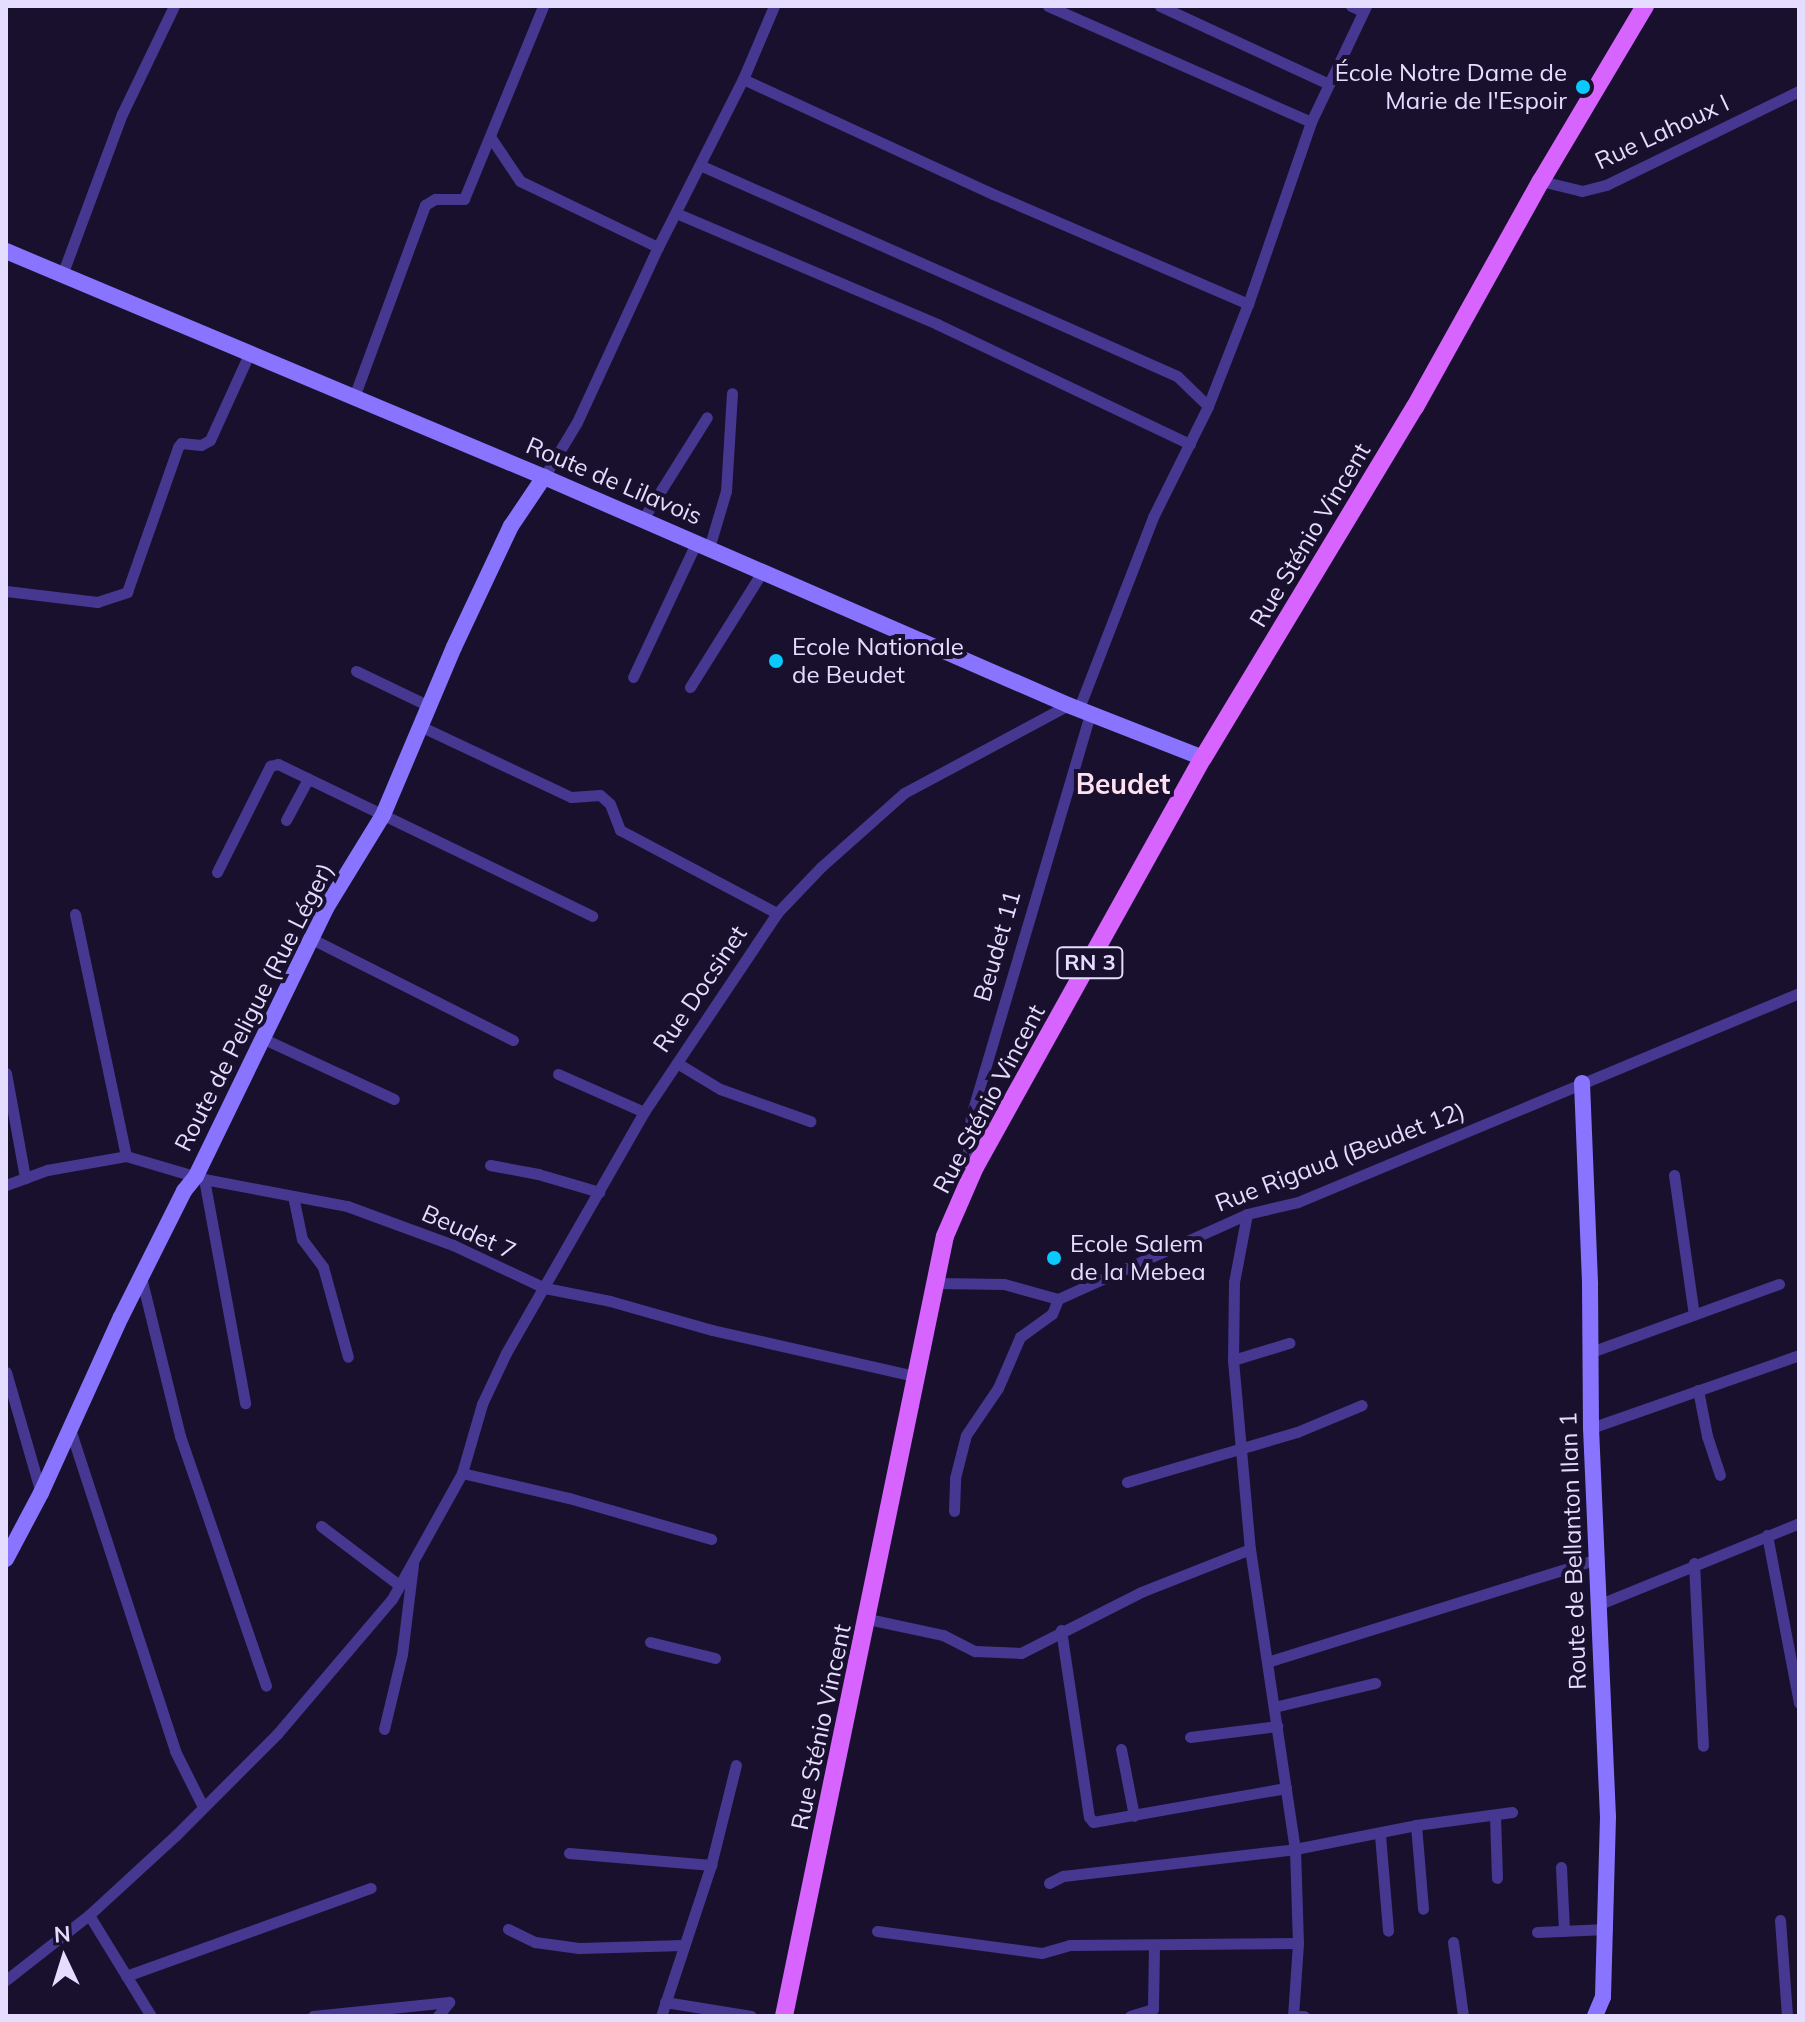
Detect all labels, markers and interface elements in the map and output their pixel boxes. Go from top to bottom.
place label: École Notre Dame de Marie de l'Espoir [1335,59,1567,115]
marker: École Notre Dame de Marie de l'Espoir [1574,78,1592,96]
street label: Rue Lahoux I [1591,88,1733,176]
street label: Route de Lilavois [522,431,706,531]
street label: Rue Sténio Vincent [1244,438,1376,632]
place label: Ecole Nationale de Beudet [792,633,964,689]
marker: Ecole Nationale de Beudet [767,652,785,670]
district label: Beudet [1076,767,1170,801]
street label: Route de Peligue (Rue Léger) [169,858,339,1156]
street label: Beudet 11 [967,887,1027,1005]
street label: Rue Docsinet [647,920,753,1058]
road number: RN 3 [1056,945,1124,981]
street label: Rue Sténio Vincent [927,1000,1051,1198]
street label: Rue Rigaud (Beudet 12) [1211,1096,1469,1218]
street label: Beudet 7 [418,1199,520,1265]
place label: Ecole Salem de la Mebea [1070,1230,1206,1286]
marker: Ecole Salem de la Mebea [1045,1249,1063,1267]
street label: Route de Bellanton Ilan 1 [1554,1412,1592,1690]
street label: Rue Sténio Vincent [785,1622,857,1832]
north arrow [24,1918,104,1998]
text: N [53,1920,72,1949]

